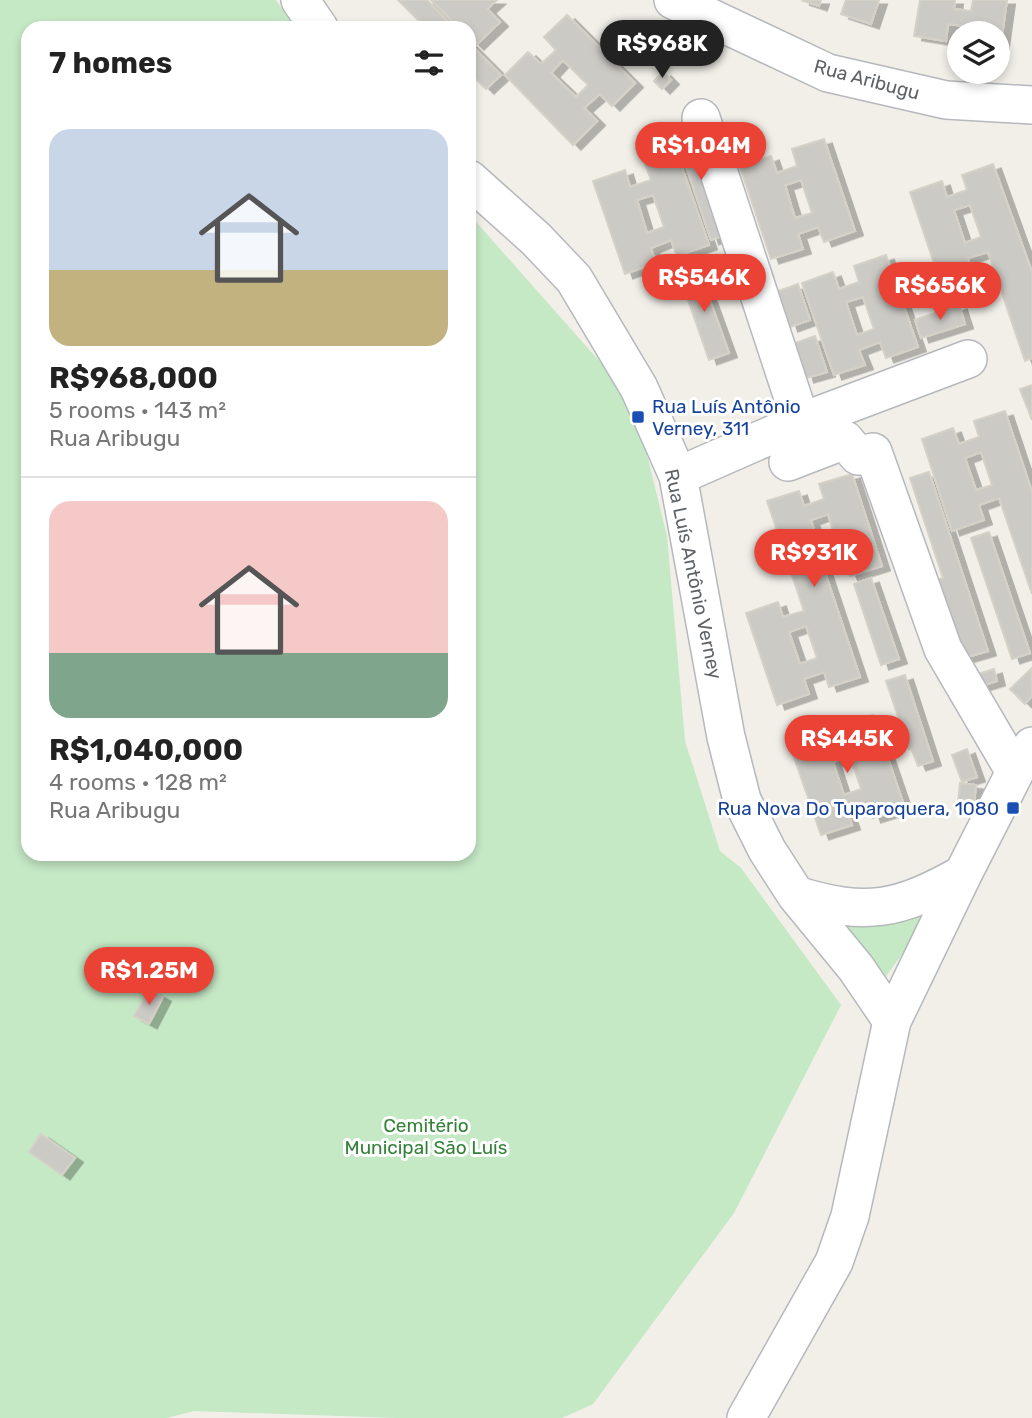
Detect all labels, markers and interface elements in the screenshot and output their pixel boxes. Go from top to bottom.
pin: R$968K [605,20,719,80]
map controls [947,21,1010,84]
button: layers [947,21,1010,84]
text: R$968K [616,29,708,57]
icon: filters [410,44,448,82]
text: 7 homes [49,45,172,81]
street label: Rua Aribugu [811,54,922,105]
pin: R$1.04M [636,122,766,182]
text: R$1.04M [651,131,751,159]
icon: home [186,175,312,301]
pin: R$546K [647,254,761,314]
pin: R$656K [883,262,997,322]
text: R$546K [658,263,750,291]
text: R$656K [894,271,986,299]
text: R$968,000 [49,360,218,396]
place label: Rua Luís Antônio Verney, 311 [652,395,801,440]
text: 5 rooms · 143 m² [49,396,226,424]
marker: Rua Luís Antônio Verney, 311 [630,409,646,425]
text: Rua Aribugu [49,424,180,452]
street label: Rua Luís Antônio Verney [660,467,727,681]
pin: R$931K [757,530,871,589]
text: R$931K [770,538,858,566]
icon: home [186,547,312,673]
pin: R$445K [790,716,904,775]
text: R$445K [801,724,893,752]
text: R$1,040,000 [49,732,243,768]
text: 4 rooms · 128 m² [49,768,227,796]
text: Rua Aribugu [49,796,180,824]
place label: Rua Nova Do Tuparoquera, 1080 [717,797,999,820]
marker: Rua Nova Do Tuparoquera, 1080 [1005,800,1021,816]
pin: R$1.25M [84,948,214,1007]
text: R$1.25M [100,956,198,984]
park label: Cemitério Municipal São Luís [345,1114,507,1159]

